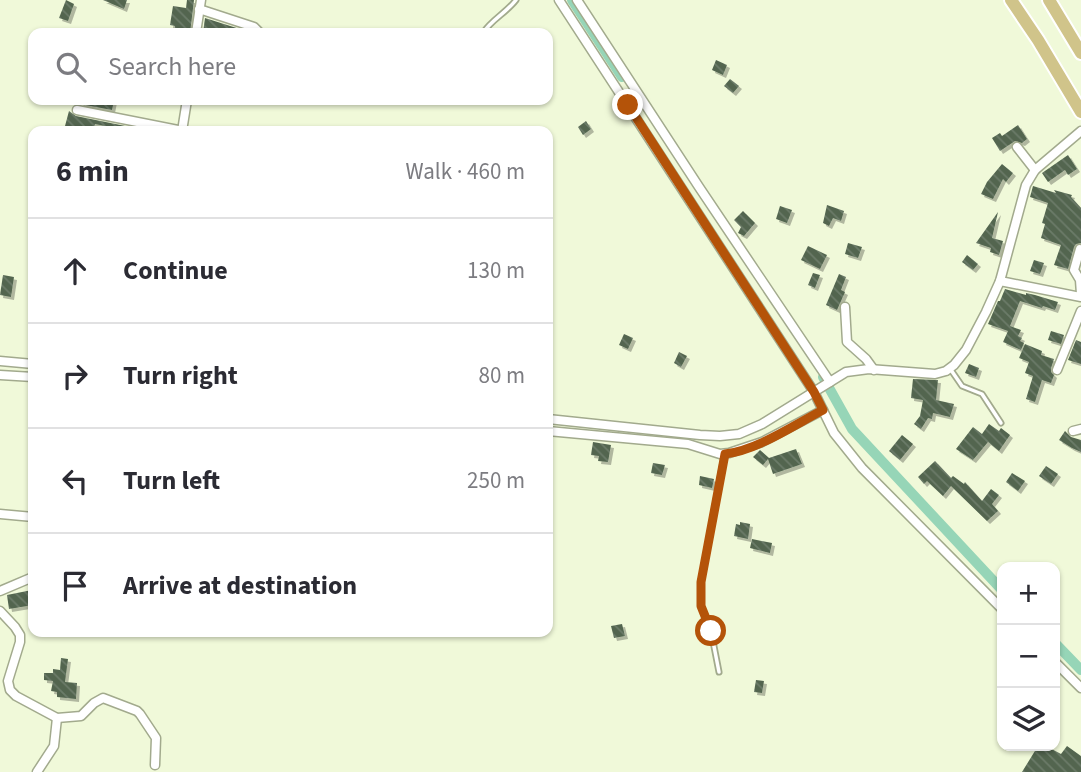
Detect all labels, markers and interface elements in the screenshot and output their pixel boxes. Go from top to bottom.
search box [28,28,553,105]
icon: search [52,48,90,86]
text: Search here [108,48,236,85]
route end [612,89,643,120]
text: 6 min [56,150,129,193]
text: Walk · 460 m [406,155,525,188]
icon: ahead [56,252,94,290]
text: Continue [123,252,228,289]
text: 130 m [467,254,525,287]
icon: right [56,357,94,395]
text: Turn right [123,357,238,394]
text: 80 m [478,359,525,392]
icon: left [56,462,94,500]
text: Turn left [123,462,220,499]
text: 250 m [467,464,525,497]
map controls [997,562,1060,751]
button: + [997,562,1060,625]
icon: arrive [56,567,94,605]
text: Arrive at destination [123,567,357,604]
route start [695,615,726,646]
button: − [997,625,1060,688]
button: layers [997,688,1060,751]

